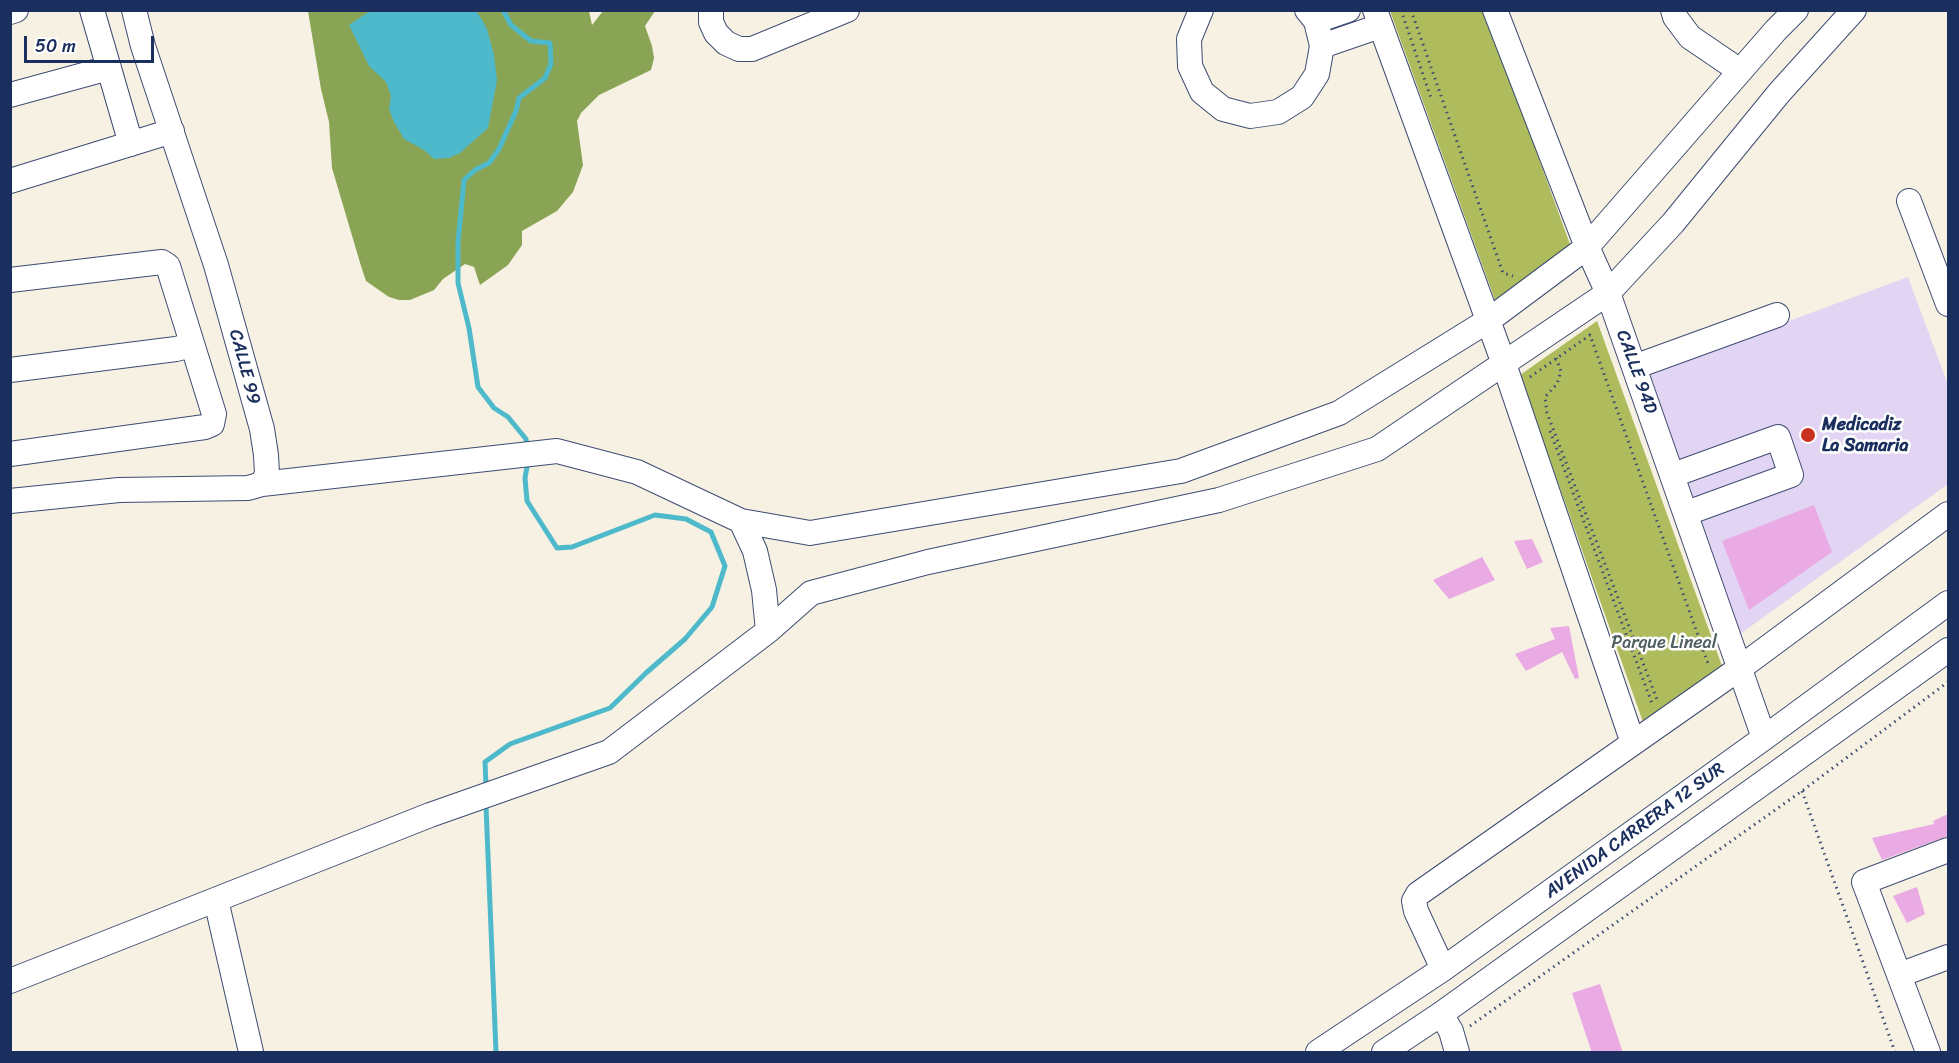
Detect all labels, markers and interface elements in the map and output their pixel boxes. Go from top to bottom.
scale bar [27,24,158,62]
text: 50 m [35,30,76,62]
street label: CALLE 99 [224,327,264,407]
street label: CALLE 94D [1611,327,1661,417]
place label: Medicadiz La Samaria [1822,414,1909,456]
marker: Medicadiz La Samaria [1799,426,1817,444]
park label: Parque Lineal [1611,632,1717,654]
street label: AVENIDA CARRERA 12 SUR [1541,759,1729,903]

